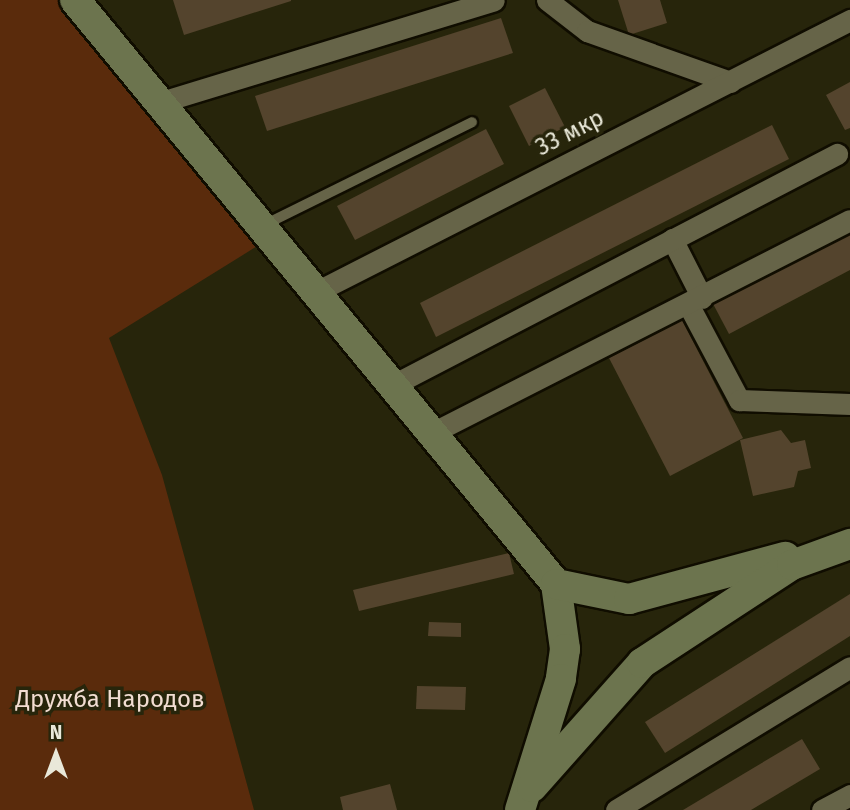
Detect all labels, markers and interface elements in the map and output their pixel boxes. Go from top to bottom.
street label: 33 мкр [531,104,609,162]
park label: Дружба Народов [15,686,205,714]
north arrow [21,719,91,789]
text: N [50,721,62,744]

